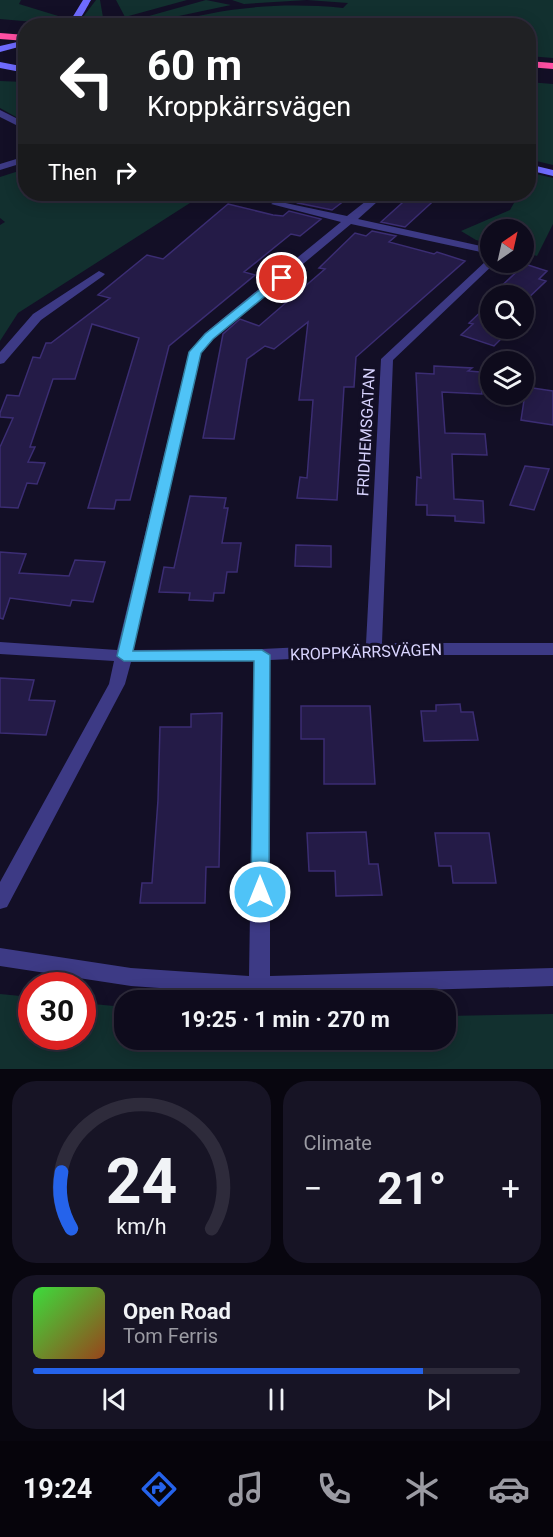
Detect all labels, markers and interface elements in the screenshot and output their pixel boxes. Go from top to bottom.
text: 60 m [147,41,242,90]
icon: left [48,42,126,120]
text: Kroppkärrsvägen [147,91,351,123]
icon: right [109,156,142,189]
text: Then [48,160,97,185]
north arrow [480,219,534,273]
map controls [480,219,534,405]
pin [256,252,307,303]
icon: arrive [265,261,298,294]
button: search [480,285,534,339]
button: layers [480,351,534,405]
street label: FRIDHEMSGATAN [353,367,379,497]
street label: KROPPKÄRRSVÄGEN [290,640,442,664]
position arrow [228,860,292,924]
speed limit sign: 30 [18,972,96,1050]
text: 19:25 · 1 min · 270 m [180,1007,390,1032]
text: Climate [304,1131,372,1155]
text: 24 [105,1145,177,1218]
text: 21° [377,1162,446,1215]
text: − [304,1169,322,1208]
text: + [501,1169,520,1208]
text: km/h [116,1214,166,1239]
text: Open Road [123,1299,231,1324]
text: Tom Ferris [123,1324,218,1348]
icon: previous [98,1383,131,1416]
icon: pause [260,1383,293,1416]
icon: next [422,1383,455,1416]
icon: directions [138,1468,180,1510]
icon: music [225,1468,267,1510]
icon: phone [313,1468,355,1510]
icon: climate [401,1468,443,1510]
icon: car [488,1468,530,1510]
text: 19:24 [23,1473,92,1505]

